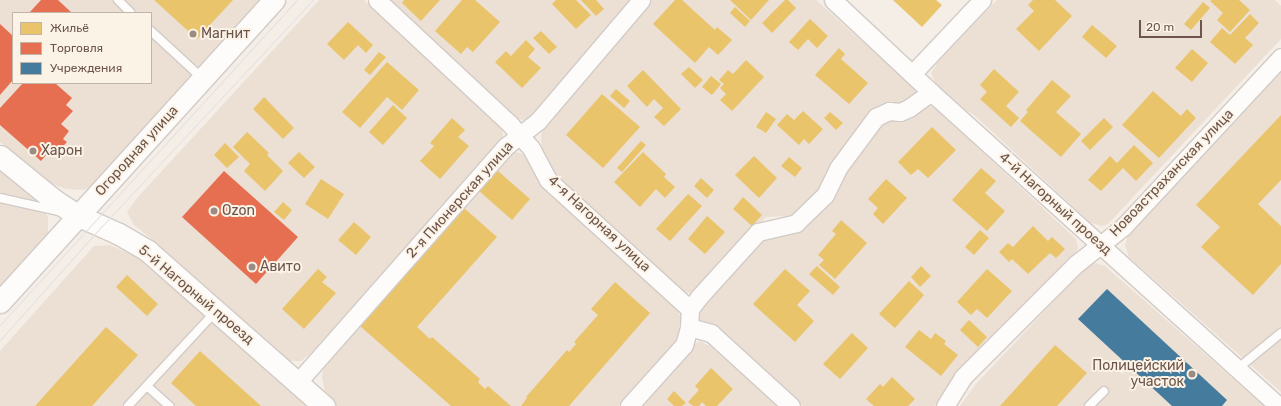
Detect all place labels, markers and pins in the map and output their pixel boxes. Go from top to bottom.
place label: Магнит [201,26,250,42]
marker: Магнит [188,29,198,39]
place label: Харон [41,143,82,159]
marker: Харон [28,146,38,156]
place label: Ozon [222,203,255,219]
marker: Ozon [209,206,219,216]
place label: Авито [260,259,301,275]
marker: Авито [247,262,257,272]
place label: Полицейский участок [1092,358,1184,390]
marker: Полицейский участок [1187,369,1197,379]

